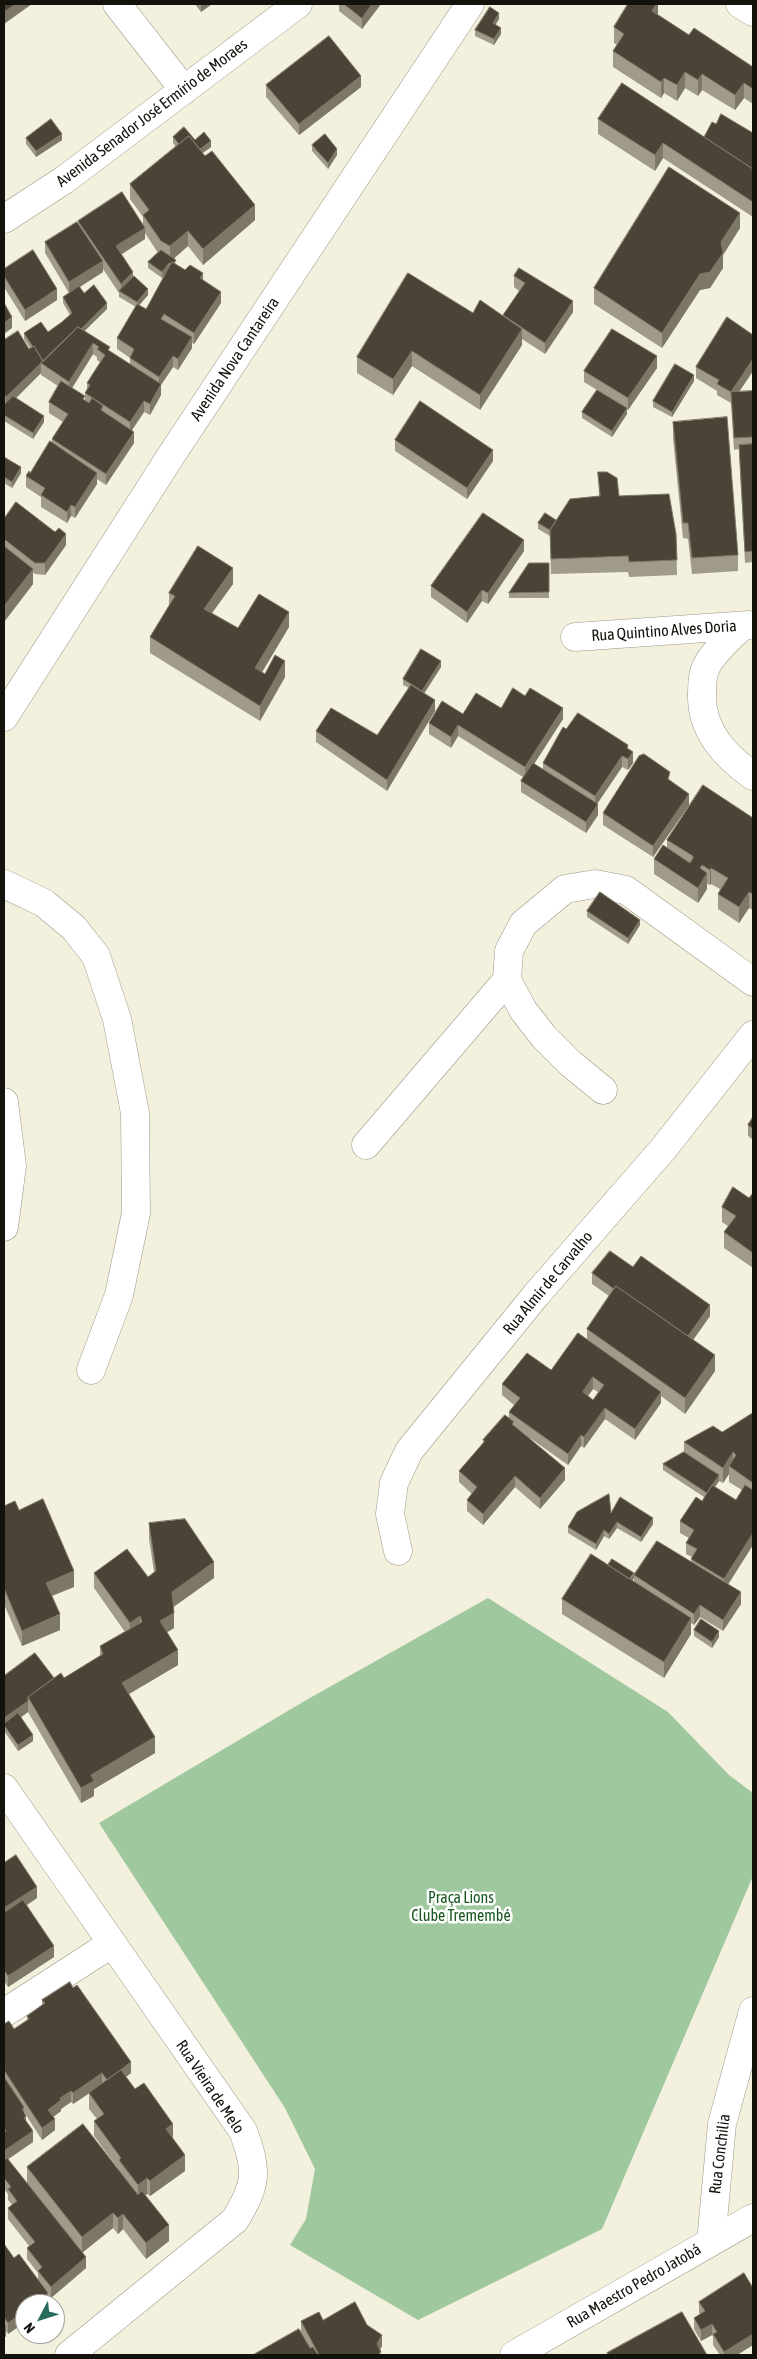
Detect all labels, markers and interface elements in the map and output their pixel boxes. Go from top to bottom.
street label: Avenida Senador José Ermírio de Moraes [53,35,251,191]
street label: Avenida Nova Cantareira [186,294,284,424]
street label: Rua Quintino Alves Doria [591,616,737,646]
street label: Rua Almir de Carvalho [499,1227,597,1339]
park label: Praça Lions Clube Tremembé [411,1888,511,1926]
street label: Rua Vieira de Melo [172,2037,248,2137]
street label: Rua Conchilia [706,2113,734,2195]
street label: Rua Maestro Pedro Jatobá [563,2240,705,2332]
north arrow [15,2294,65,2344]
text: N [20,2320,38,2336]

